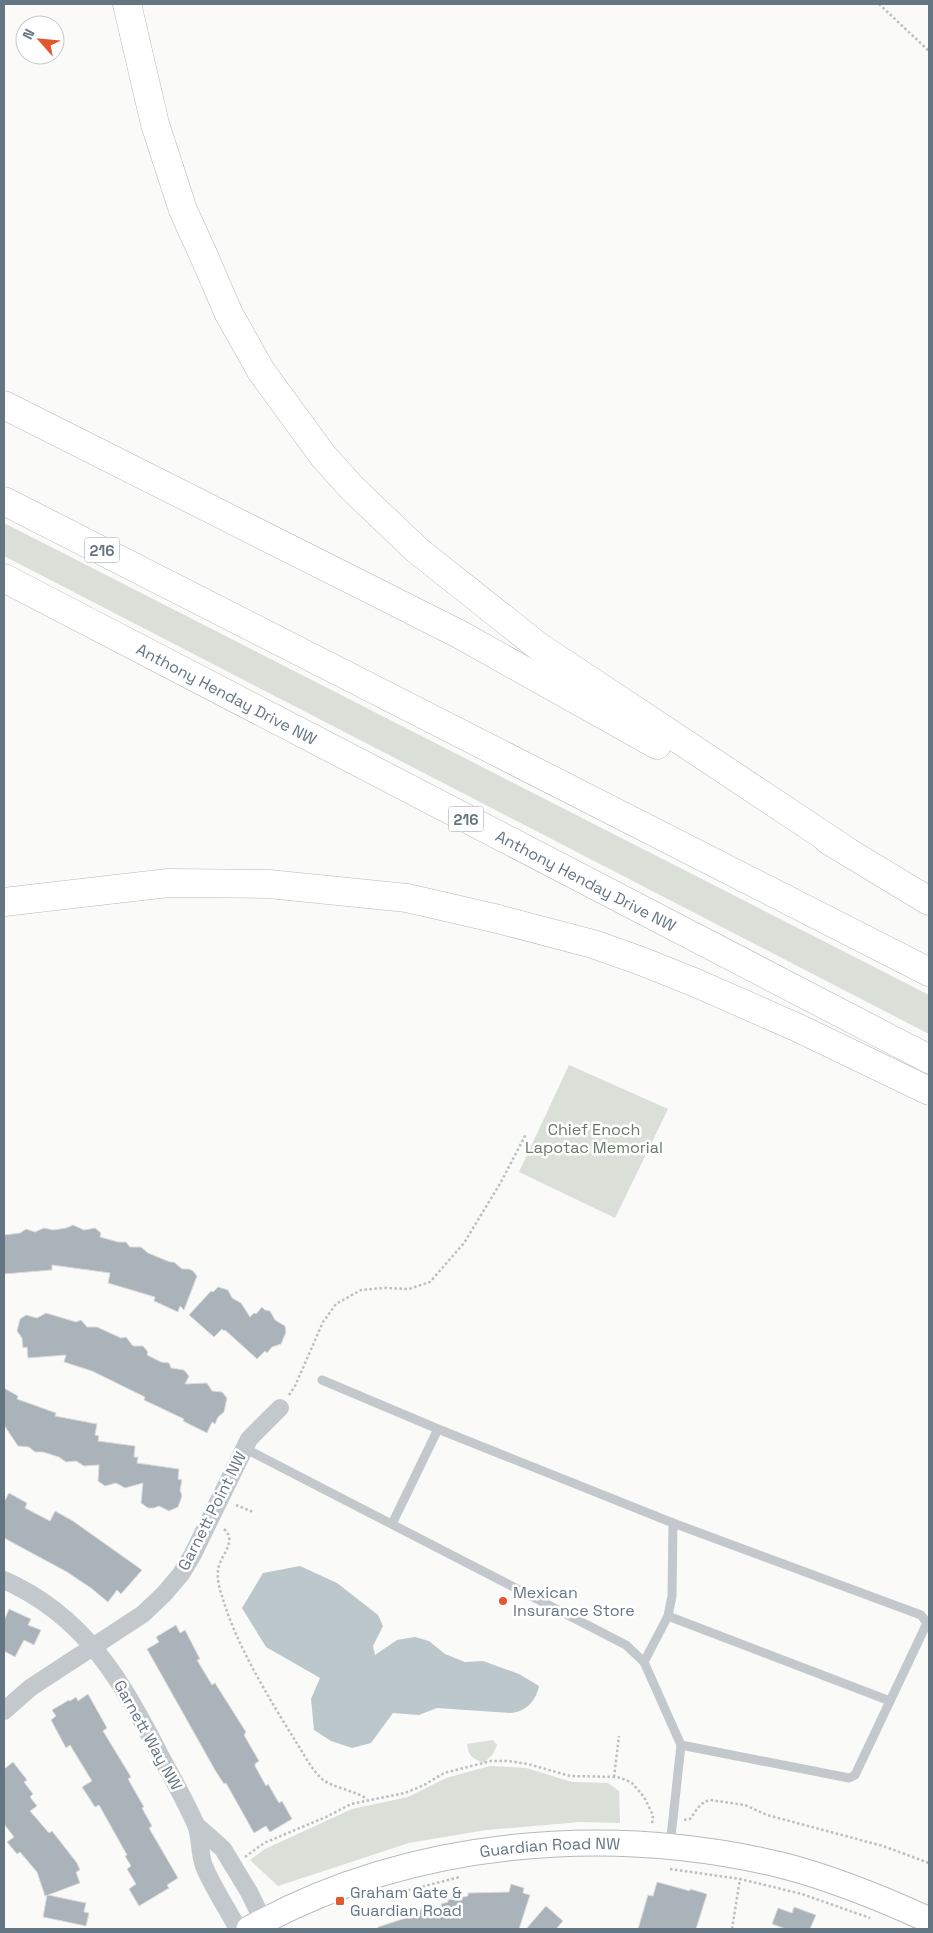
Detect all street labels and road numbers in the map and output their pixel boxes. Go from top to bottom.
road number: 216 [84,538,120,562]
street label: Anthony Henday Drive NW [133,638,320,749]
road number: 216 [448,806,484,832]
street label: Anthony Henday Drive NW [492,825,680,936]
street label: Garnett Point NW [173,1448,251,1574]
street label: Garnett Way NW [109,1676,187,1794]
street label: Guardian Road NW [478,1833,620,1862]

